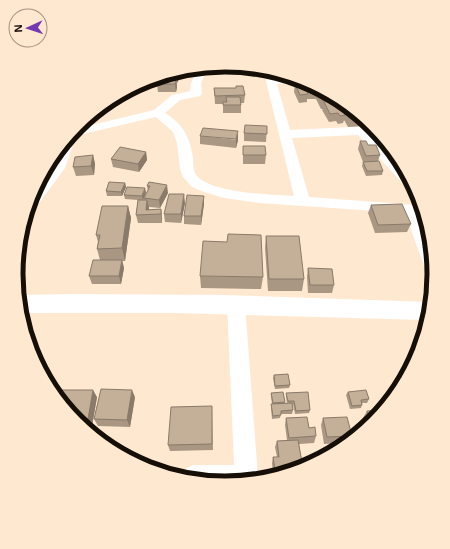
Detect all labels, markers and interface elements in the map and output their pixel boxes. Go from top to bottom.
north arrow [8,8,48,48]
text: N [12,24,24,33]

